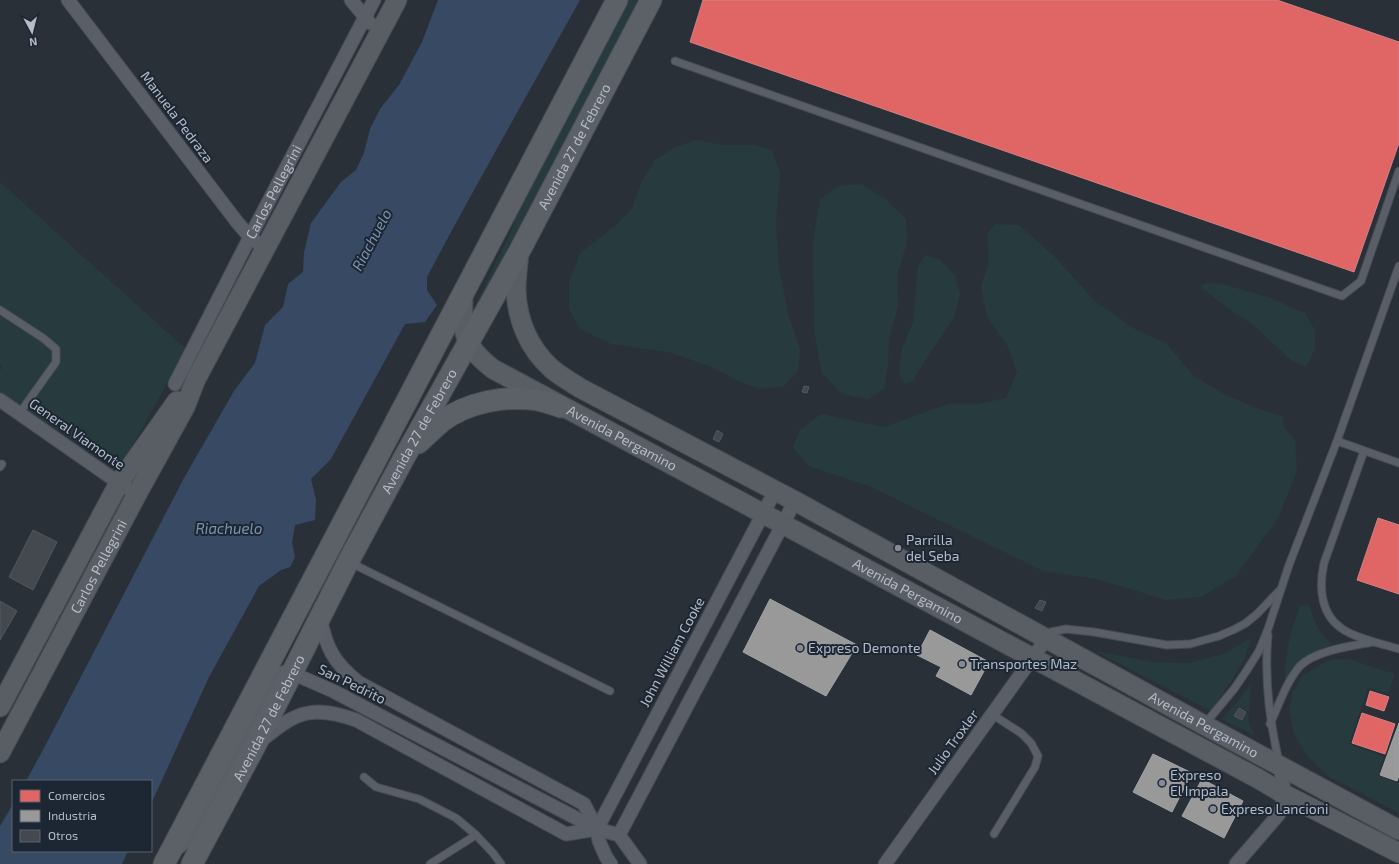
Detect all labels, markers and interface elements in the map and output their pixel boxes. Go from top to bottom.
north arrow [12,12,52,52]
text: N [28,35,38,49]
street label: Manuela Pedraza [137,67,217,166]
street label: Avenida 27 de Febrero [534,80,614,212]
street label: Carlos Pellegrini [242,142,305,242]
water label: Riachuelo [347,206,395,273]
street label: Avenida 27 de Febrero [378,365,460,496]
street label: General Viamonte [26,394,128,473]
street label: Avenida Pergamino [564,401,680,474]
street label: Carlos Pellegrini [66,516,130,616]
water label: Riachuelo [196,519,262,537]
place label: Parrilla del Seba [906,531,960,564]
marker: Parrilla del Seba [893,543,903,553]
street label: Avenida Pergamino [850,554,966,627]
street label: John William Cooke [635,594,708,710]
place label: Expreso Demonte [808,639,921,656]
marker: Expreso Demonte [795,643,805,653]
street label: Avenida 27 de Febrero [229,652,308,784]
place label: Transportes Maz [970,655,1077,672]
marker: Transportes Maz [957,659,967,669]
street label: San Pedrito [316,660,389,707]
street label: Avenida Pergamino [1146,687,1262,761]
street label: Julio Troxler [923,706,982,777]
place label: Expreso El Impala [1170,766,1228,799]
marker: Expreso El Impala [1157,778,1167,788]
legend [12,780,152,852]
text: Comercios [48,788,105,802]
place label: Expreso Lancioni [1221,800,1328,817]
marker: Expreso Lancioni [1208,804,1218,814]
text: Industria [48,808,97,822]
text: Otros [48,828,78,842]

